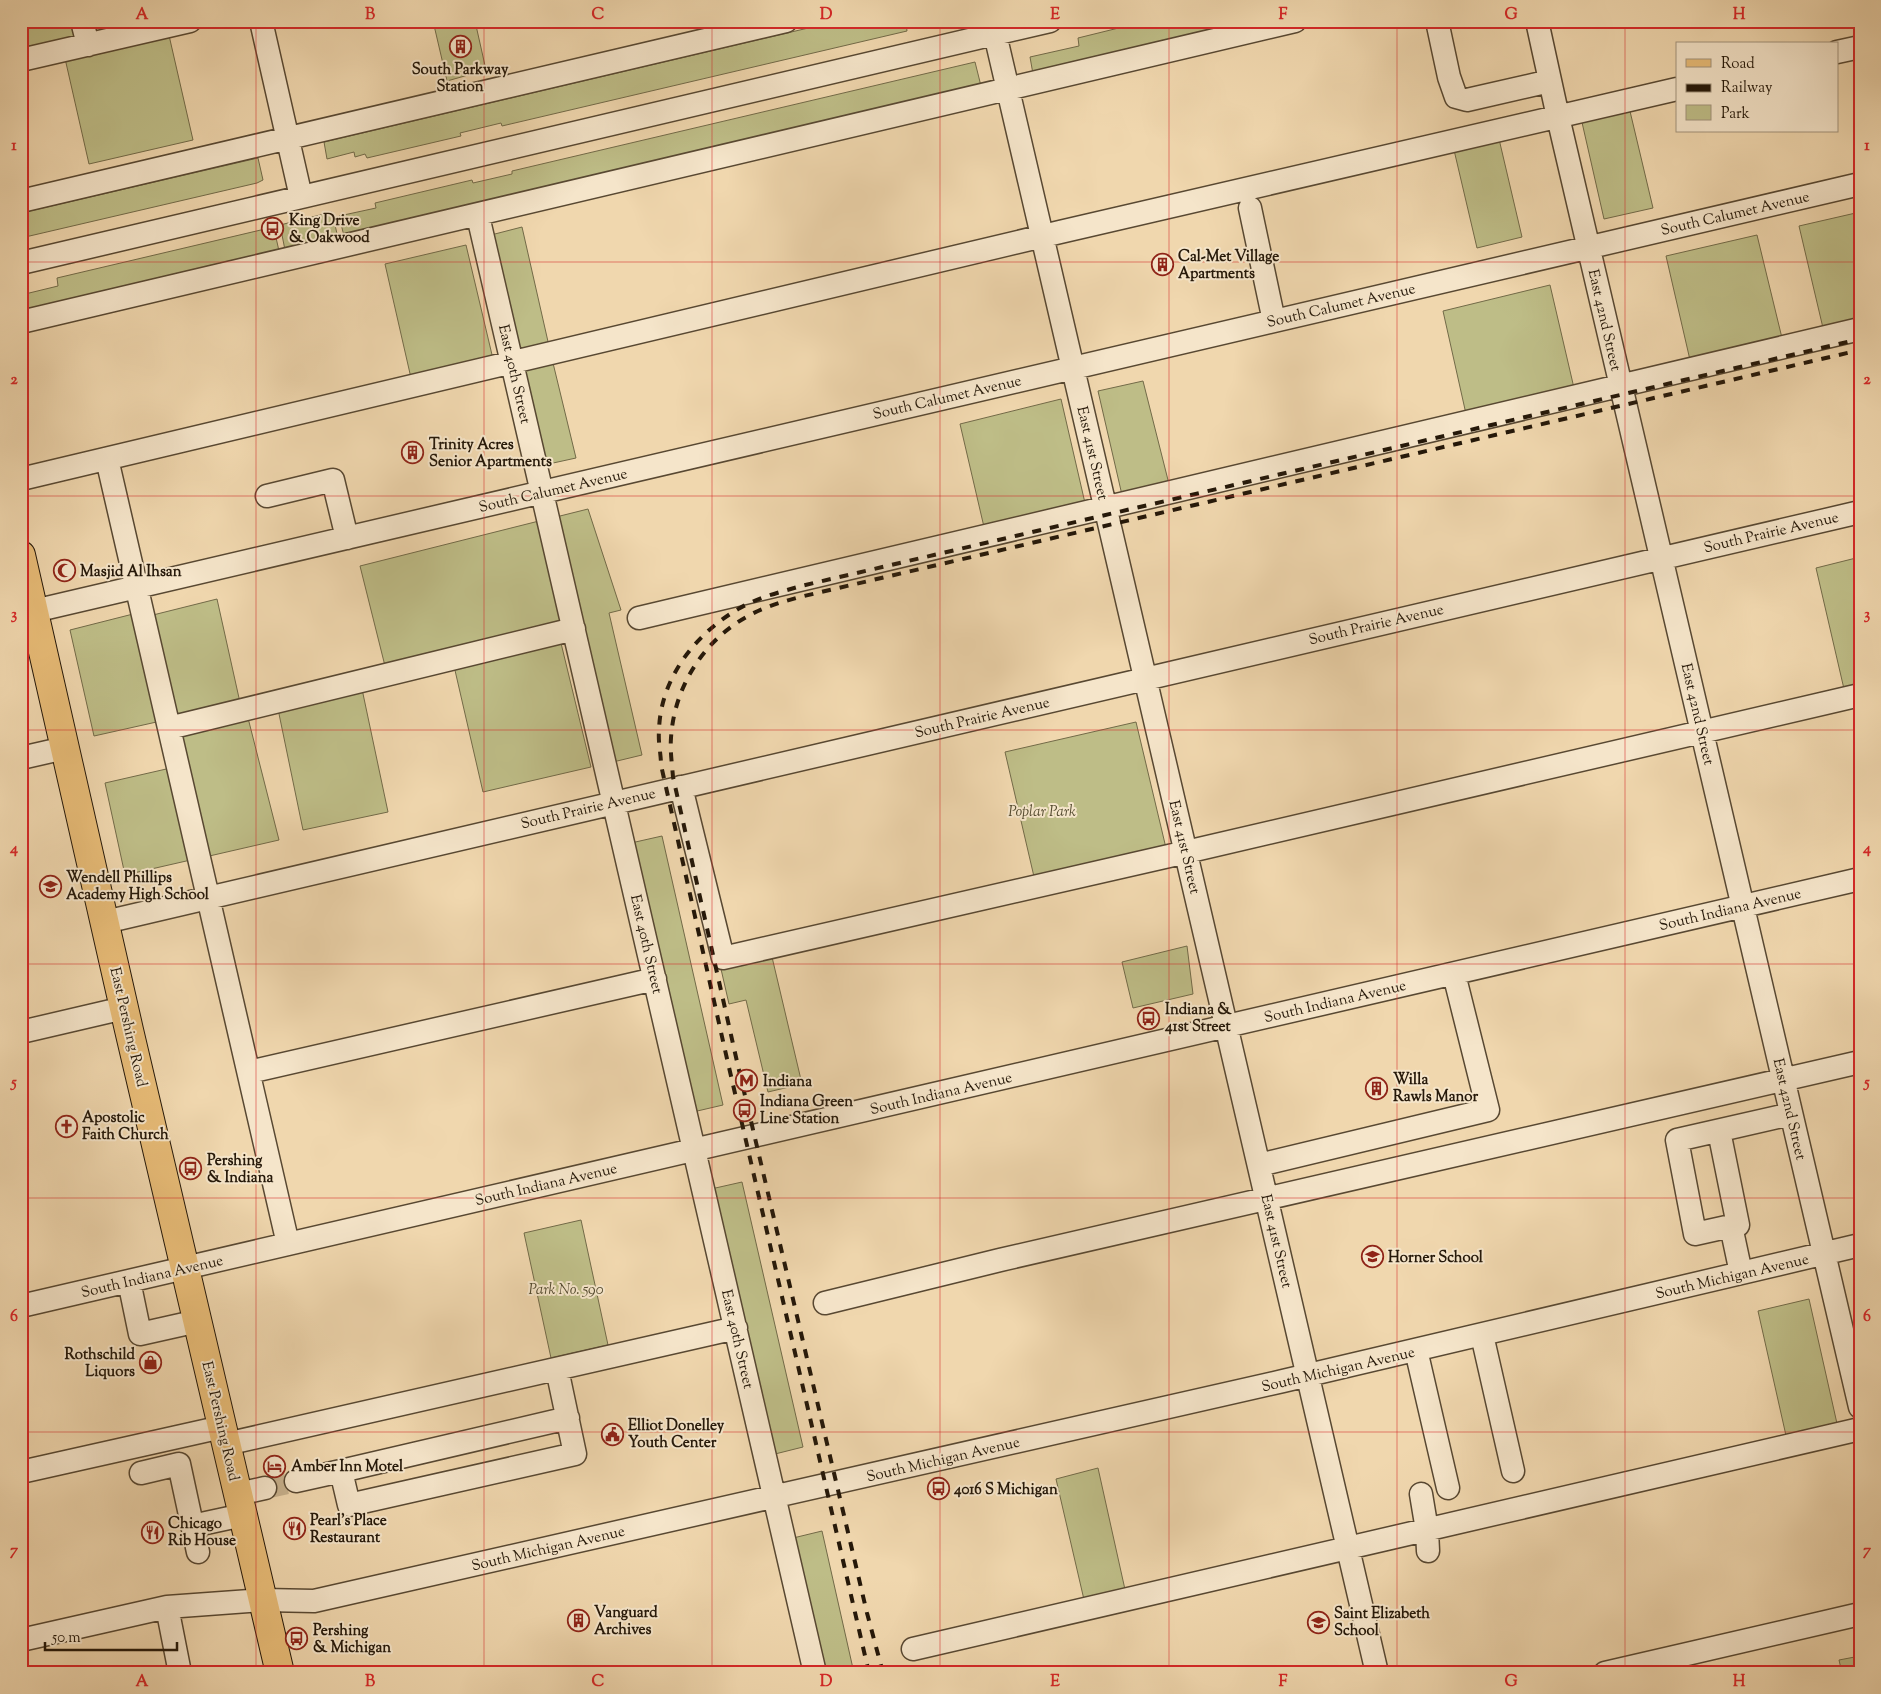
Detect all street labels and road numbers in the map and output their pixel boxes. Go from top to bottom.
street label: South Calumet Avenue [1659,187,1812,242]
street label: East 42nd Street [1582,267,1625,373]
street label: South Calumet Avenue [1265,279,1418,334]
street label: East 40th Street [492,323,535,426]
street label: South Calumet Avenue [871,371,1024,426]
street label: East 41st Street [1071,404,1113,502]
street label: South Calumet Avenue [477,464,630,519]
street label: South Prairie Avenue [1702,508,1841,559]
street label: South Prairie Avenue [1307,600,1446,651]
street label: East 42nd Street [1675,661,1718,767]
street label: South Prairie Avenue [913,693,1052,744]
street label: South Prairie Avenue [519,784,658,835]
street label: East 41st Street [1163,798,1205,896]
street label: South Indiana Avenue [1657,884,1803,937]
street label: East 40th Street [624,893,667,996]
street label: East Pershing Road [104,965,152,1090]
street label: South Indiana Avenue [1262,976,1408,1029]
street label: East 42nd Street [1767,1056,1810,1162]
street label: South Indiana Avenue [868,1068,1014,1121]
street label: South Indiana Avenue [473,1159,619,1212]
street label: East 41st Street [1255,1192,1297,1290]
street label: South Michigan Avenue [1653,1250,1811,1305]
street label: South Indiana Avenue [79,1251,225,1304]
street label: East 40th Street [715,1288,758,1391]
street label: South Michigan Avenue [1259,1343,1417,1398]
street label: East Pershing Road [196,1359,244,1484]
street label: South Michigan Avenue [864,1433,1022,1488]
street label: South Michigan Avenue [469,1522,627,1577]

